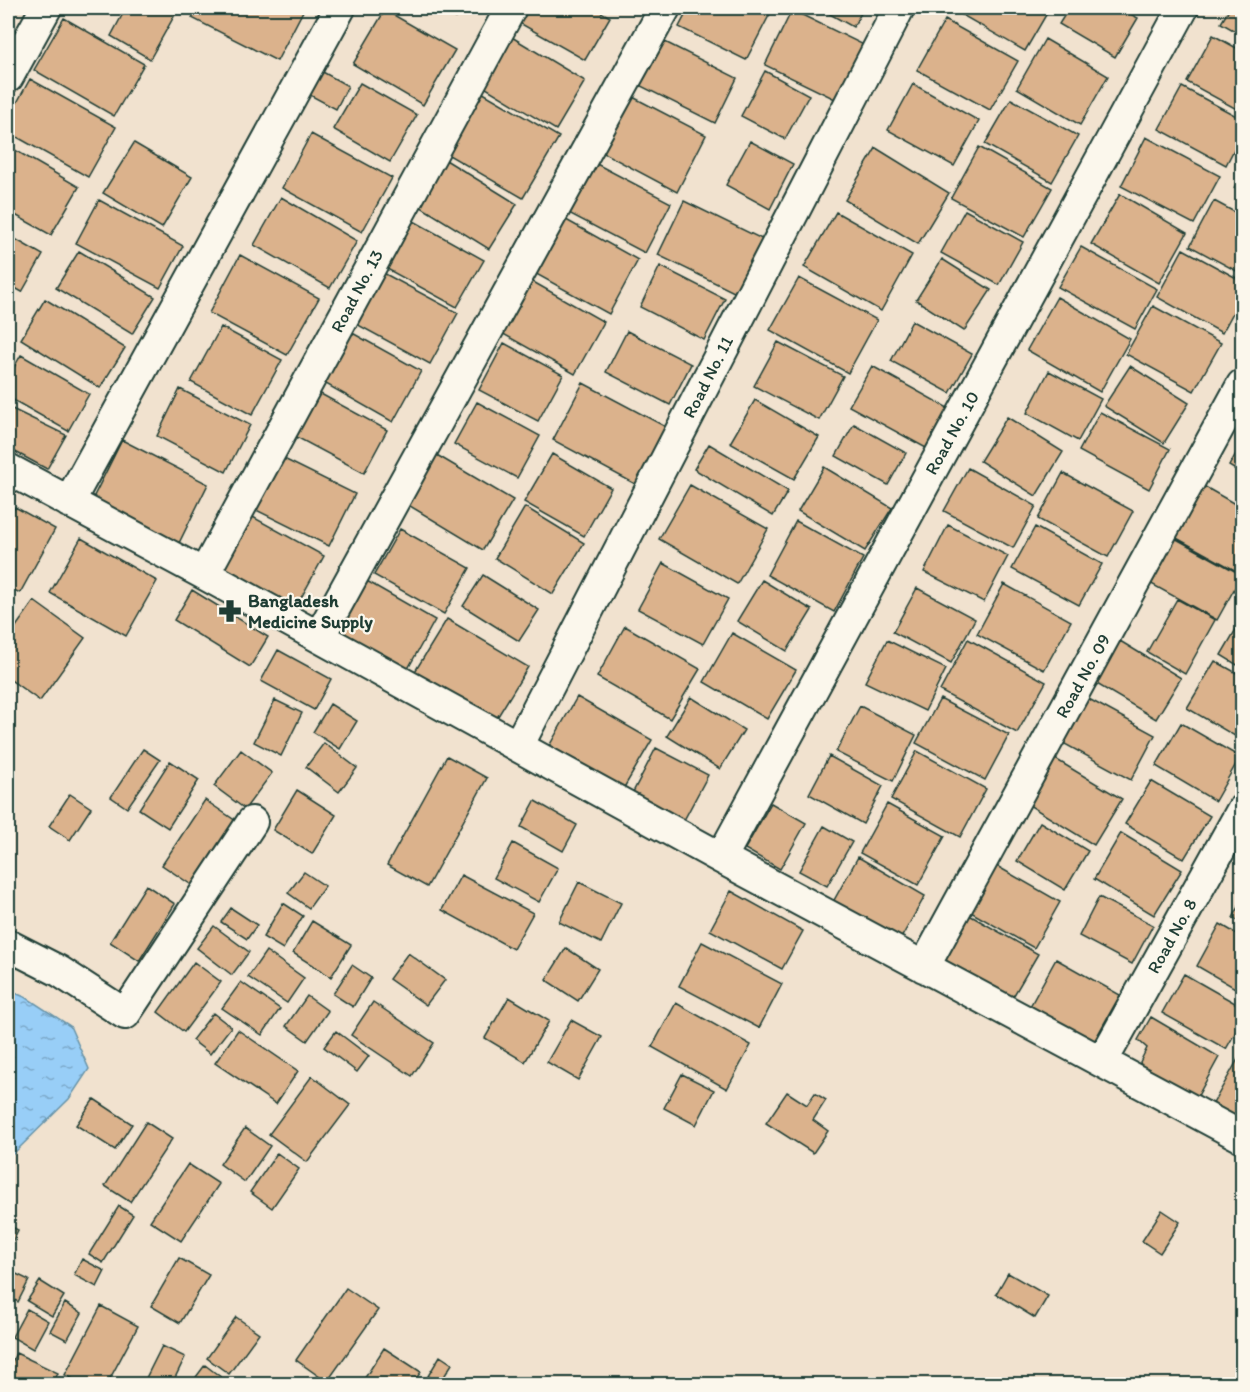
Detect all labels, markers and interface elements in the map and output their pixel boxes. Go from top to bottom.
street label: Road No. 13 [326,246,388,336]
street label: Road No. 11 [678,332,738,422]
street label: Road No. 10 [920,387,984,479]
place label: Bangladesh Medicine Supply [248,590,373,633]
pharmacy icon: Bangladesh Medicine Supply [217,598,243,624]
street label: Road No. 09 [1051,630,1115,722]
street label: Road No. 8 [1142,894,1202,977]

